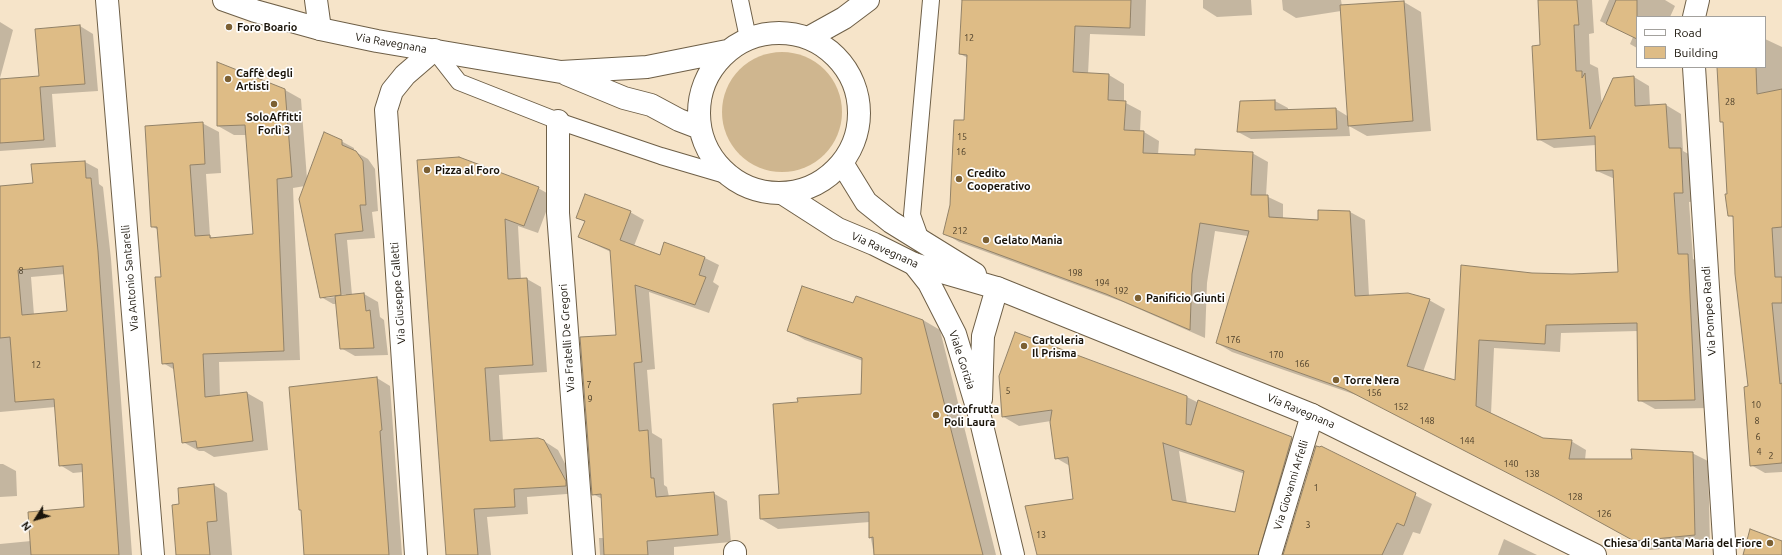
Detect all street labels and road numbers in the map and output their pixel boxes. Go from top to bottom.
street label: Via Ravegnana [354,30,428,56]
street label: Via Antonio Santarelli [119,224,141,332]
street label: Via Ravegnana [849,229,921,271]
street label: Via Giuseppe Calletti [388,242,408,344]
street label: Via Pompeo Randi [1699,266,1719,356]
street label: Via Fratelli De Gregori [557,283,577,393]
street label: Viale Gorizia [946,329,978,391]
street label: Via Ravegnana [1265,391,1337,431]
street label: Via Giovanni Arfelli [1271,438,1311,532]

